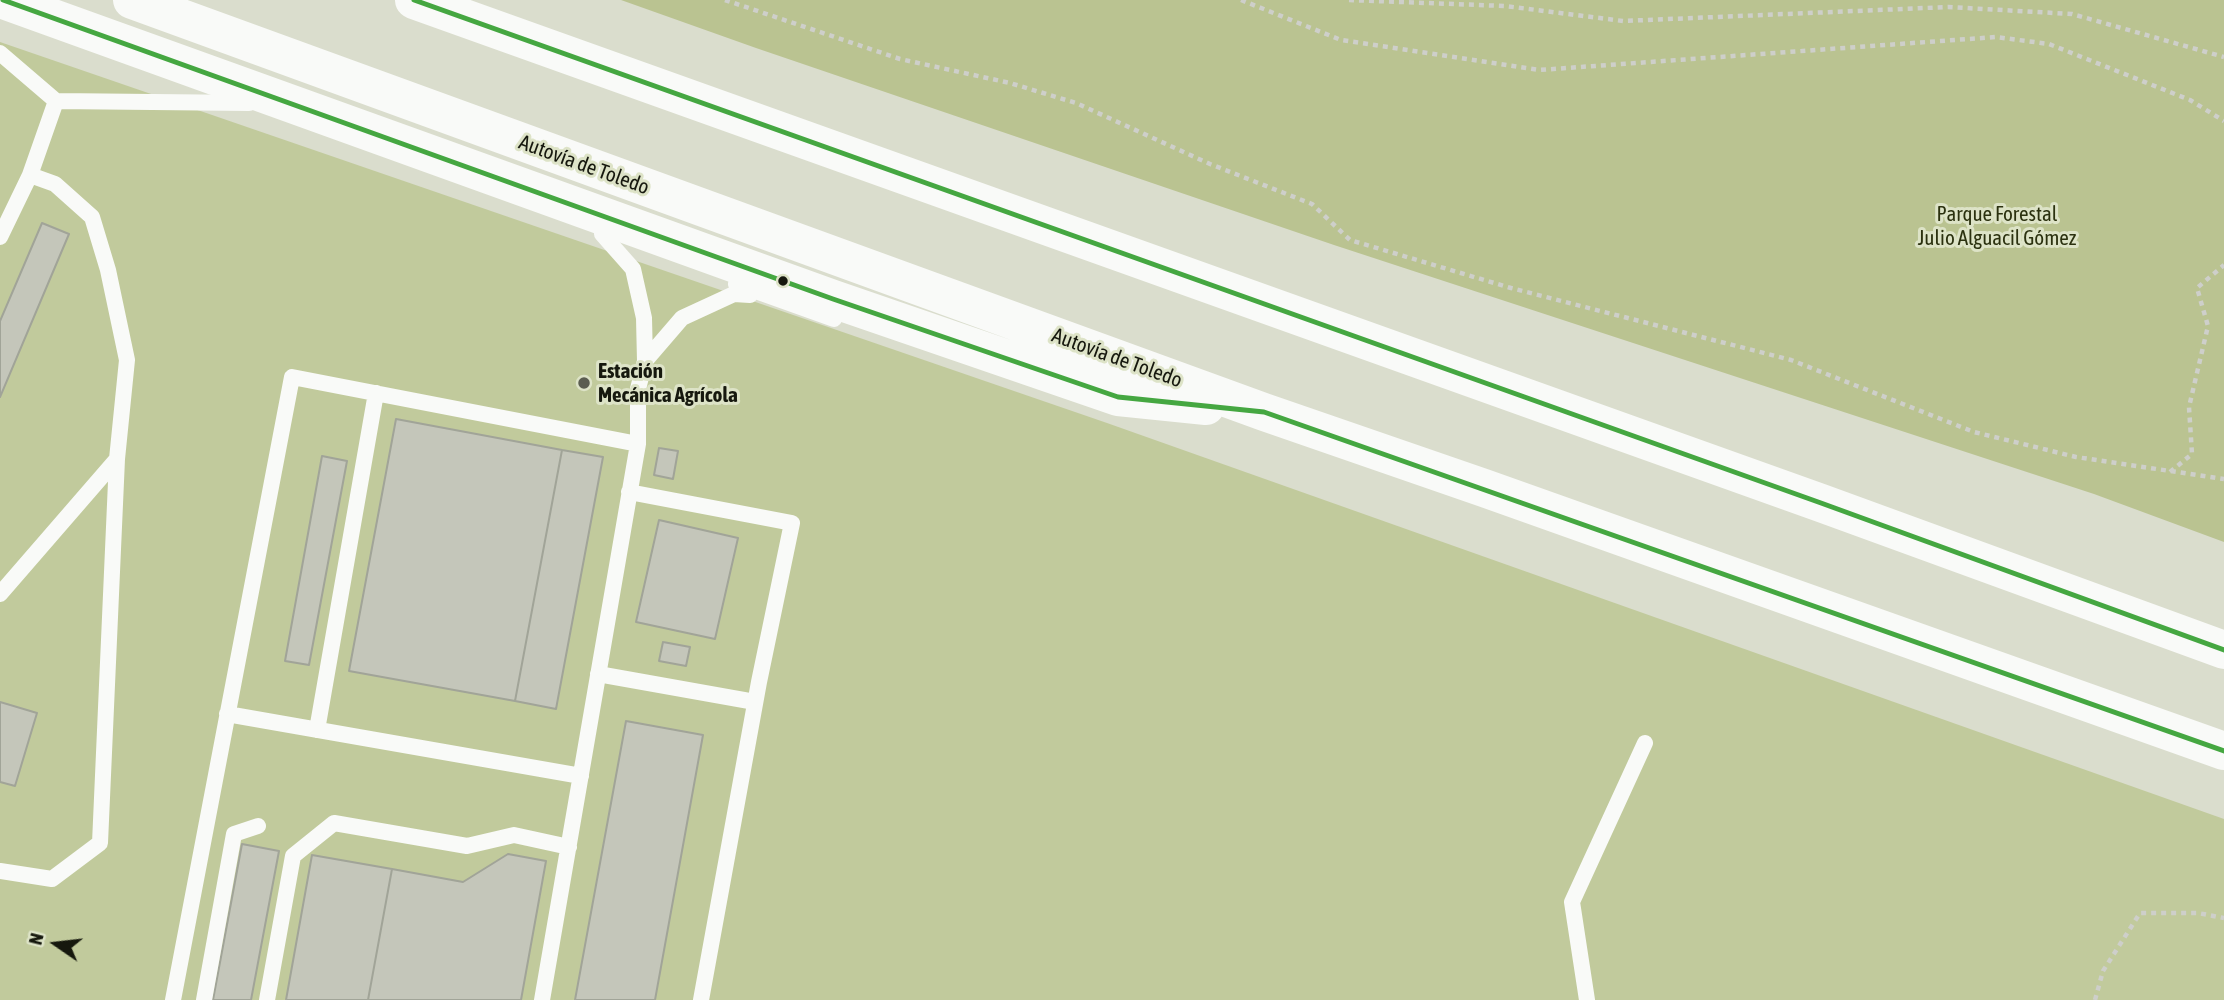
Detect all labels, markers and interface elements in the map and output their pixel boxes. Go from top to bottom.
street label: Autovía de Toledo [515,130,653,200]
park label: Parque Forestal Julio Alguacil Gómez [1918,201,2076,251]
unlabelled marker [776,274,790,288]
street label: Autovía de Toledo [1048,323,1186,393]
place label: Estación Mecánica Agrícola [598,358,738,408]
marker: Estación Mecánica Agrícola [576,375,592,391]
north arrow [21,909,91,979]
text: N [24,931,48,947]

